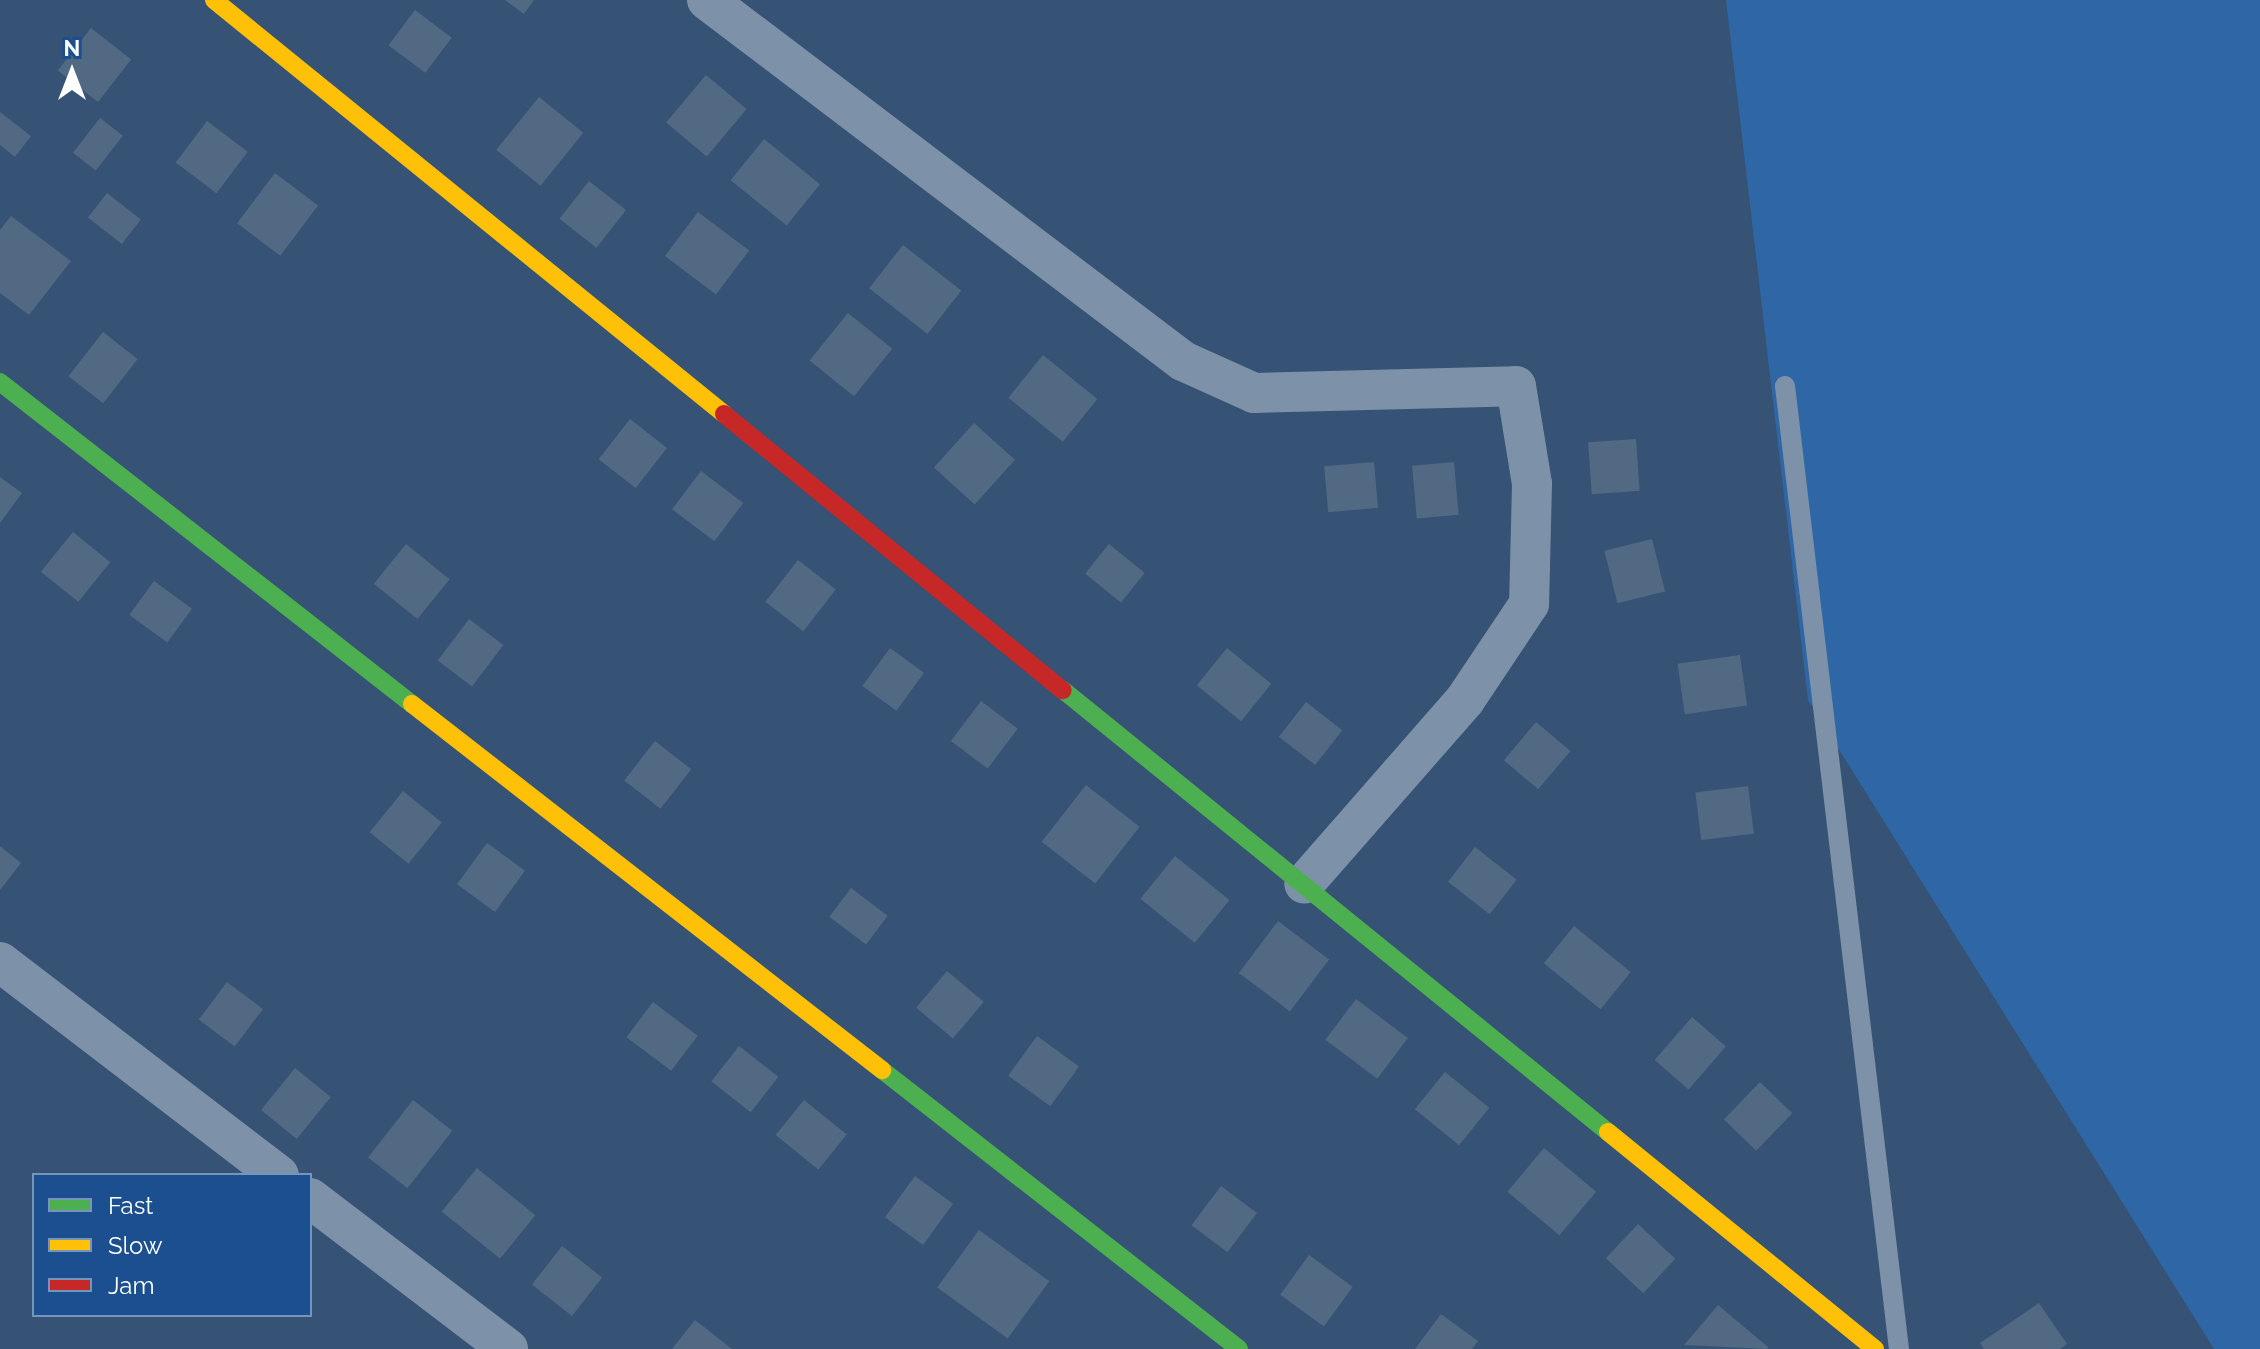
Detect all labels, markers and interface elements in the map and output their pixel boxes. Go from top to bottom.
north arrow [32,32,112,112]
text: N [64,35,80,61]
legend [32,1173,312,1317]
text: Fast [108,1191,153,1220]
text: Slow [108,1231,162,1260]
text: Jam [108,1271,154,1300]

